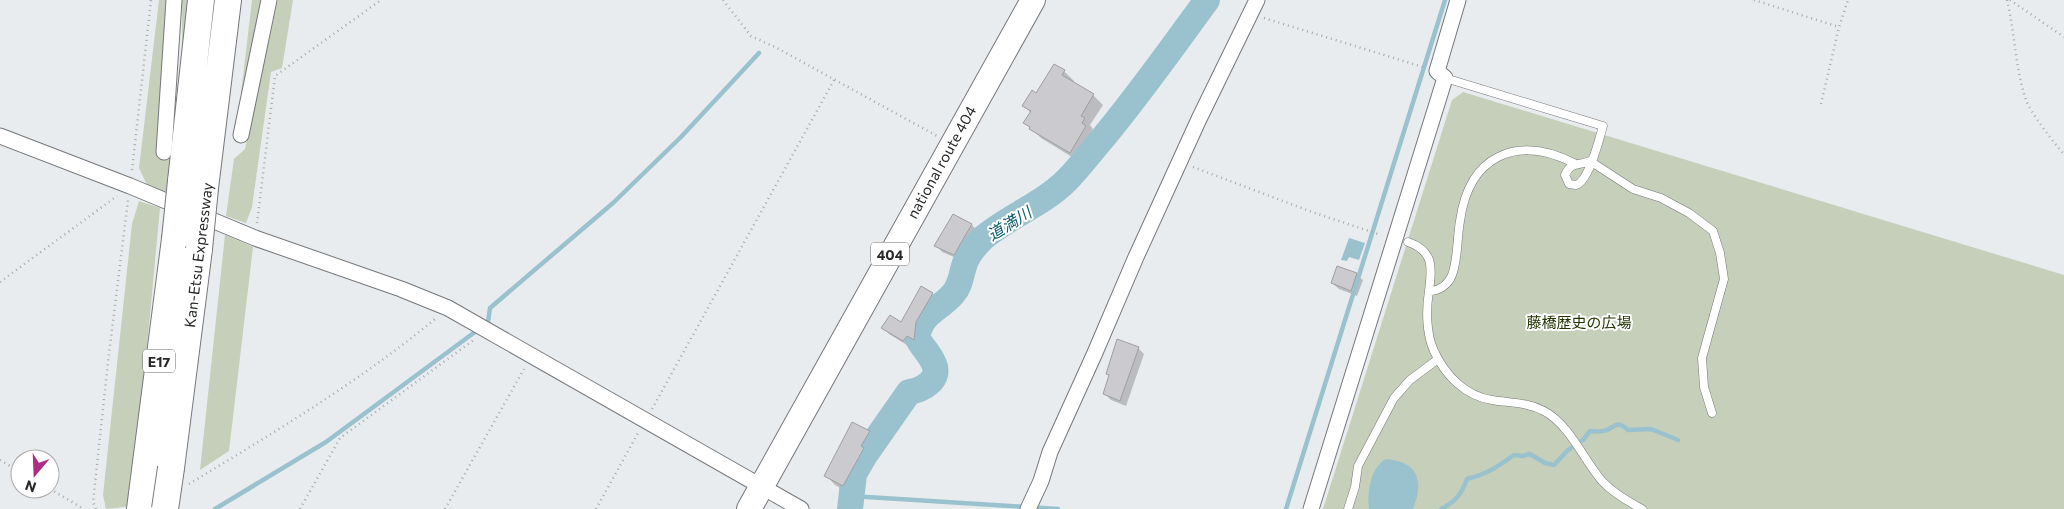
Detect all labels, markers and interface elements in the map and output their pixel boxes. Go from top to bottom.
street label: national route 404 [903,102,979,222]
street label: Kan-Etsu Expressway [180,181,216,329]
water label: 道満川 [984,201,1036,244]
road number: 404 [871,242,909,266]
park label: 藤橋歴史の広場 [1526,313,1632,331]
road number: E17 [143,350,175,372]
north arrow [10,449,60,499]
text: N [23,477,38,497]

